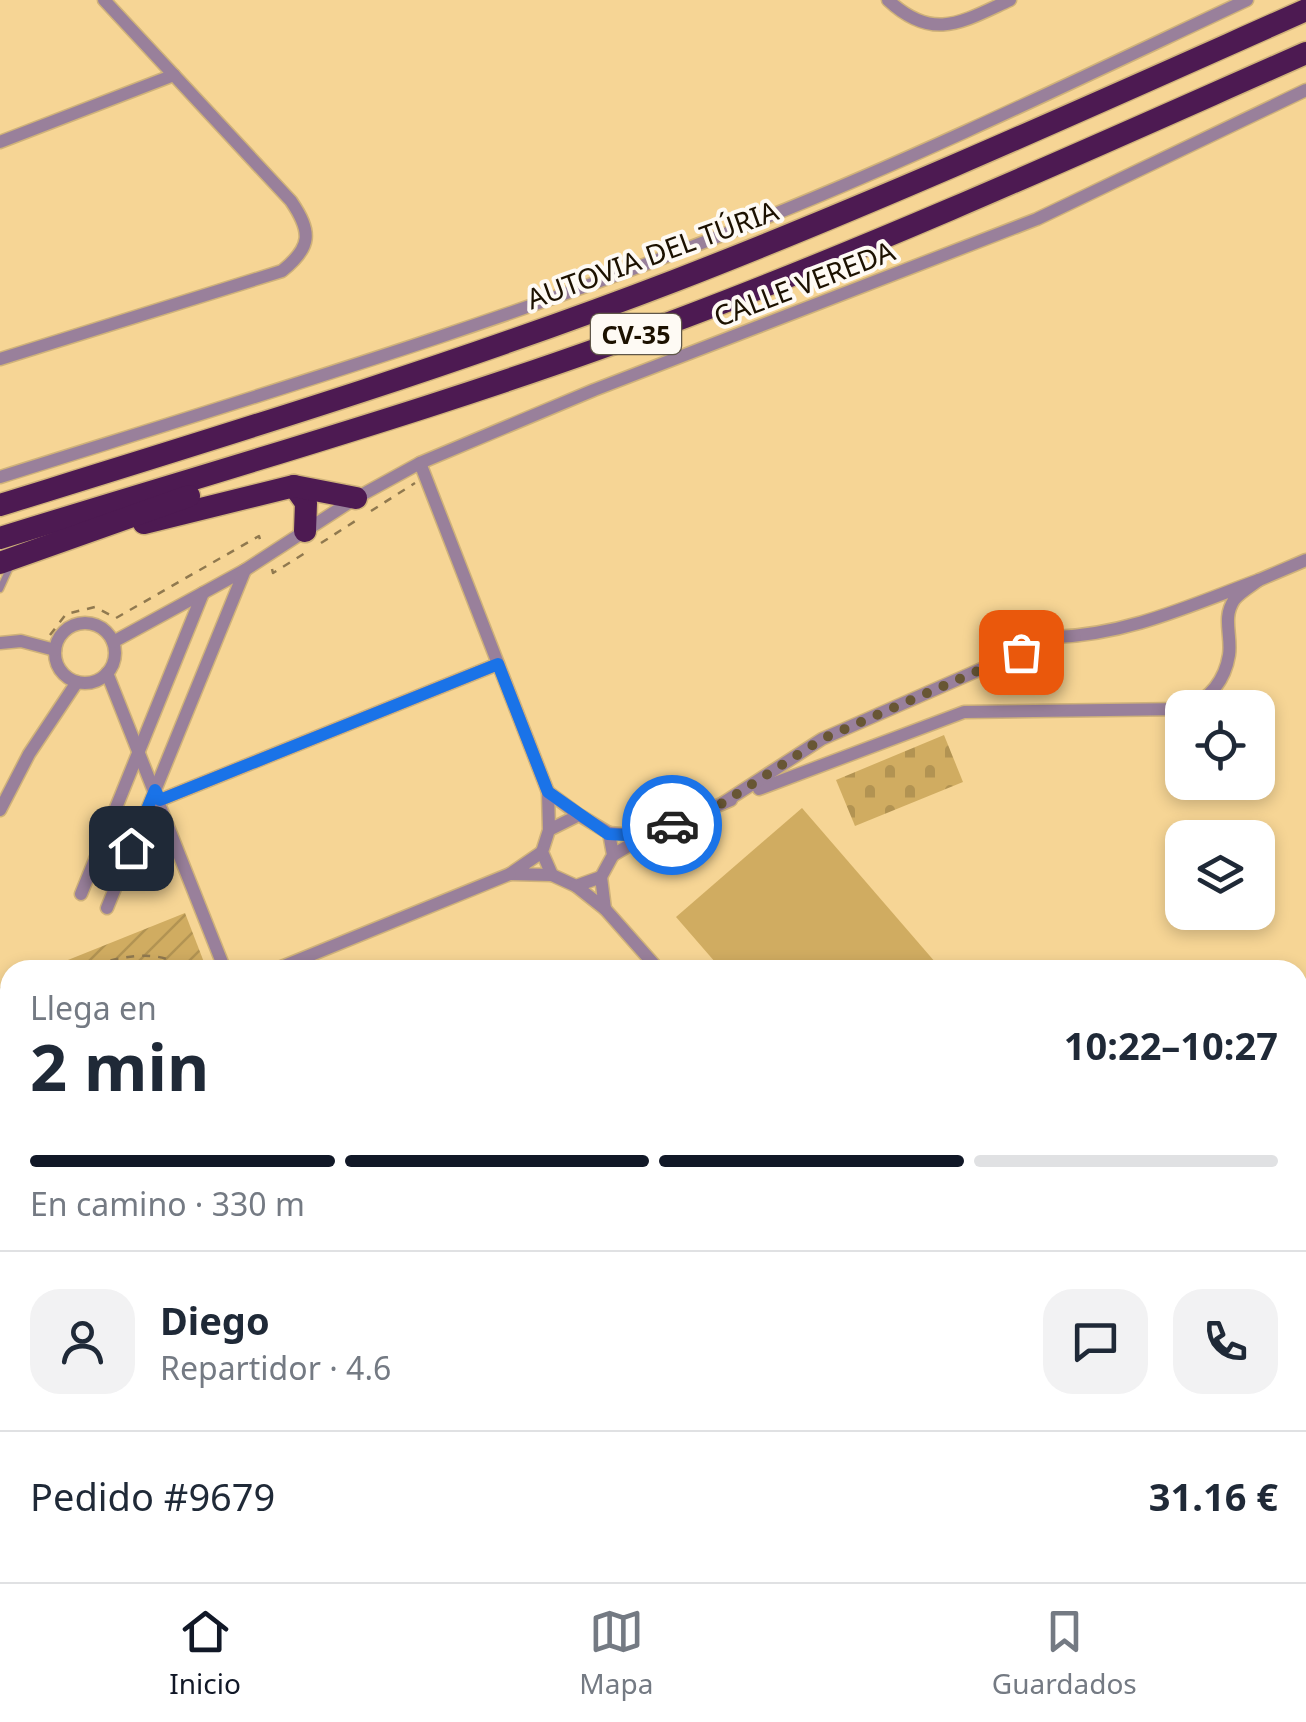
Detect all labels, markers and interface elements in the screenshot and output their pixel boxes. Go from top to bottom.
street label: AUTOVIA DEL TÚRIA [521,191,783,317]
street label: CALLE VEREDA [708,231,900,335]
road number: CV-35 [591,314,681,354]
pin [979,610,1064,695]
icon: bag [994,625,1049,680]
map controls [1165,690,1275,930]
button: locate [1165,690,1275,800]
courier [622,775,722,875]
icon: car [645,798,700,853]
pin [89,806,174,891]
button: layers [1165,820,1275,930]
icon: home [104,821,159,876]
text: Llega en [30,986,157,1029]
text: 10:22–10:27 [1064,1019,1278,1071]
text: 2 min [30,1022,209,1110]
text: En camino · 330 m [30,1182,305,1225]
button: person [30,1289,135,1394]
button: chat [1043,1289,1148,1394]
button: phone [1173,1289,1278,1394]
text: Diego [160,1294,270,1346]
text: Repartidor · 4.6 [160,1346,391,1389]
text: Pedido #9679 [30,1470,275,1522]
text: 31.16 € [1149,1470,1278,1522]
tab: Inicio [169,1604,241,1702]
tab: Mapa [579,1604,653,1702]
tab: Guardados [992,1604,1137,1702]

